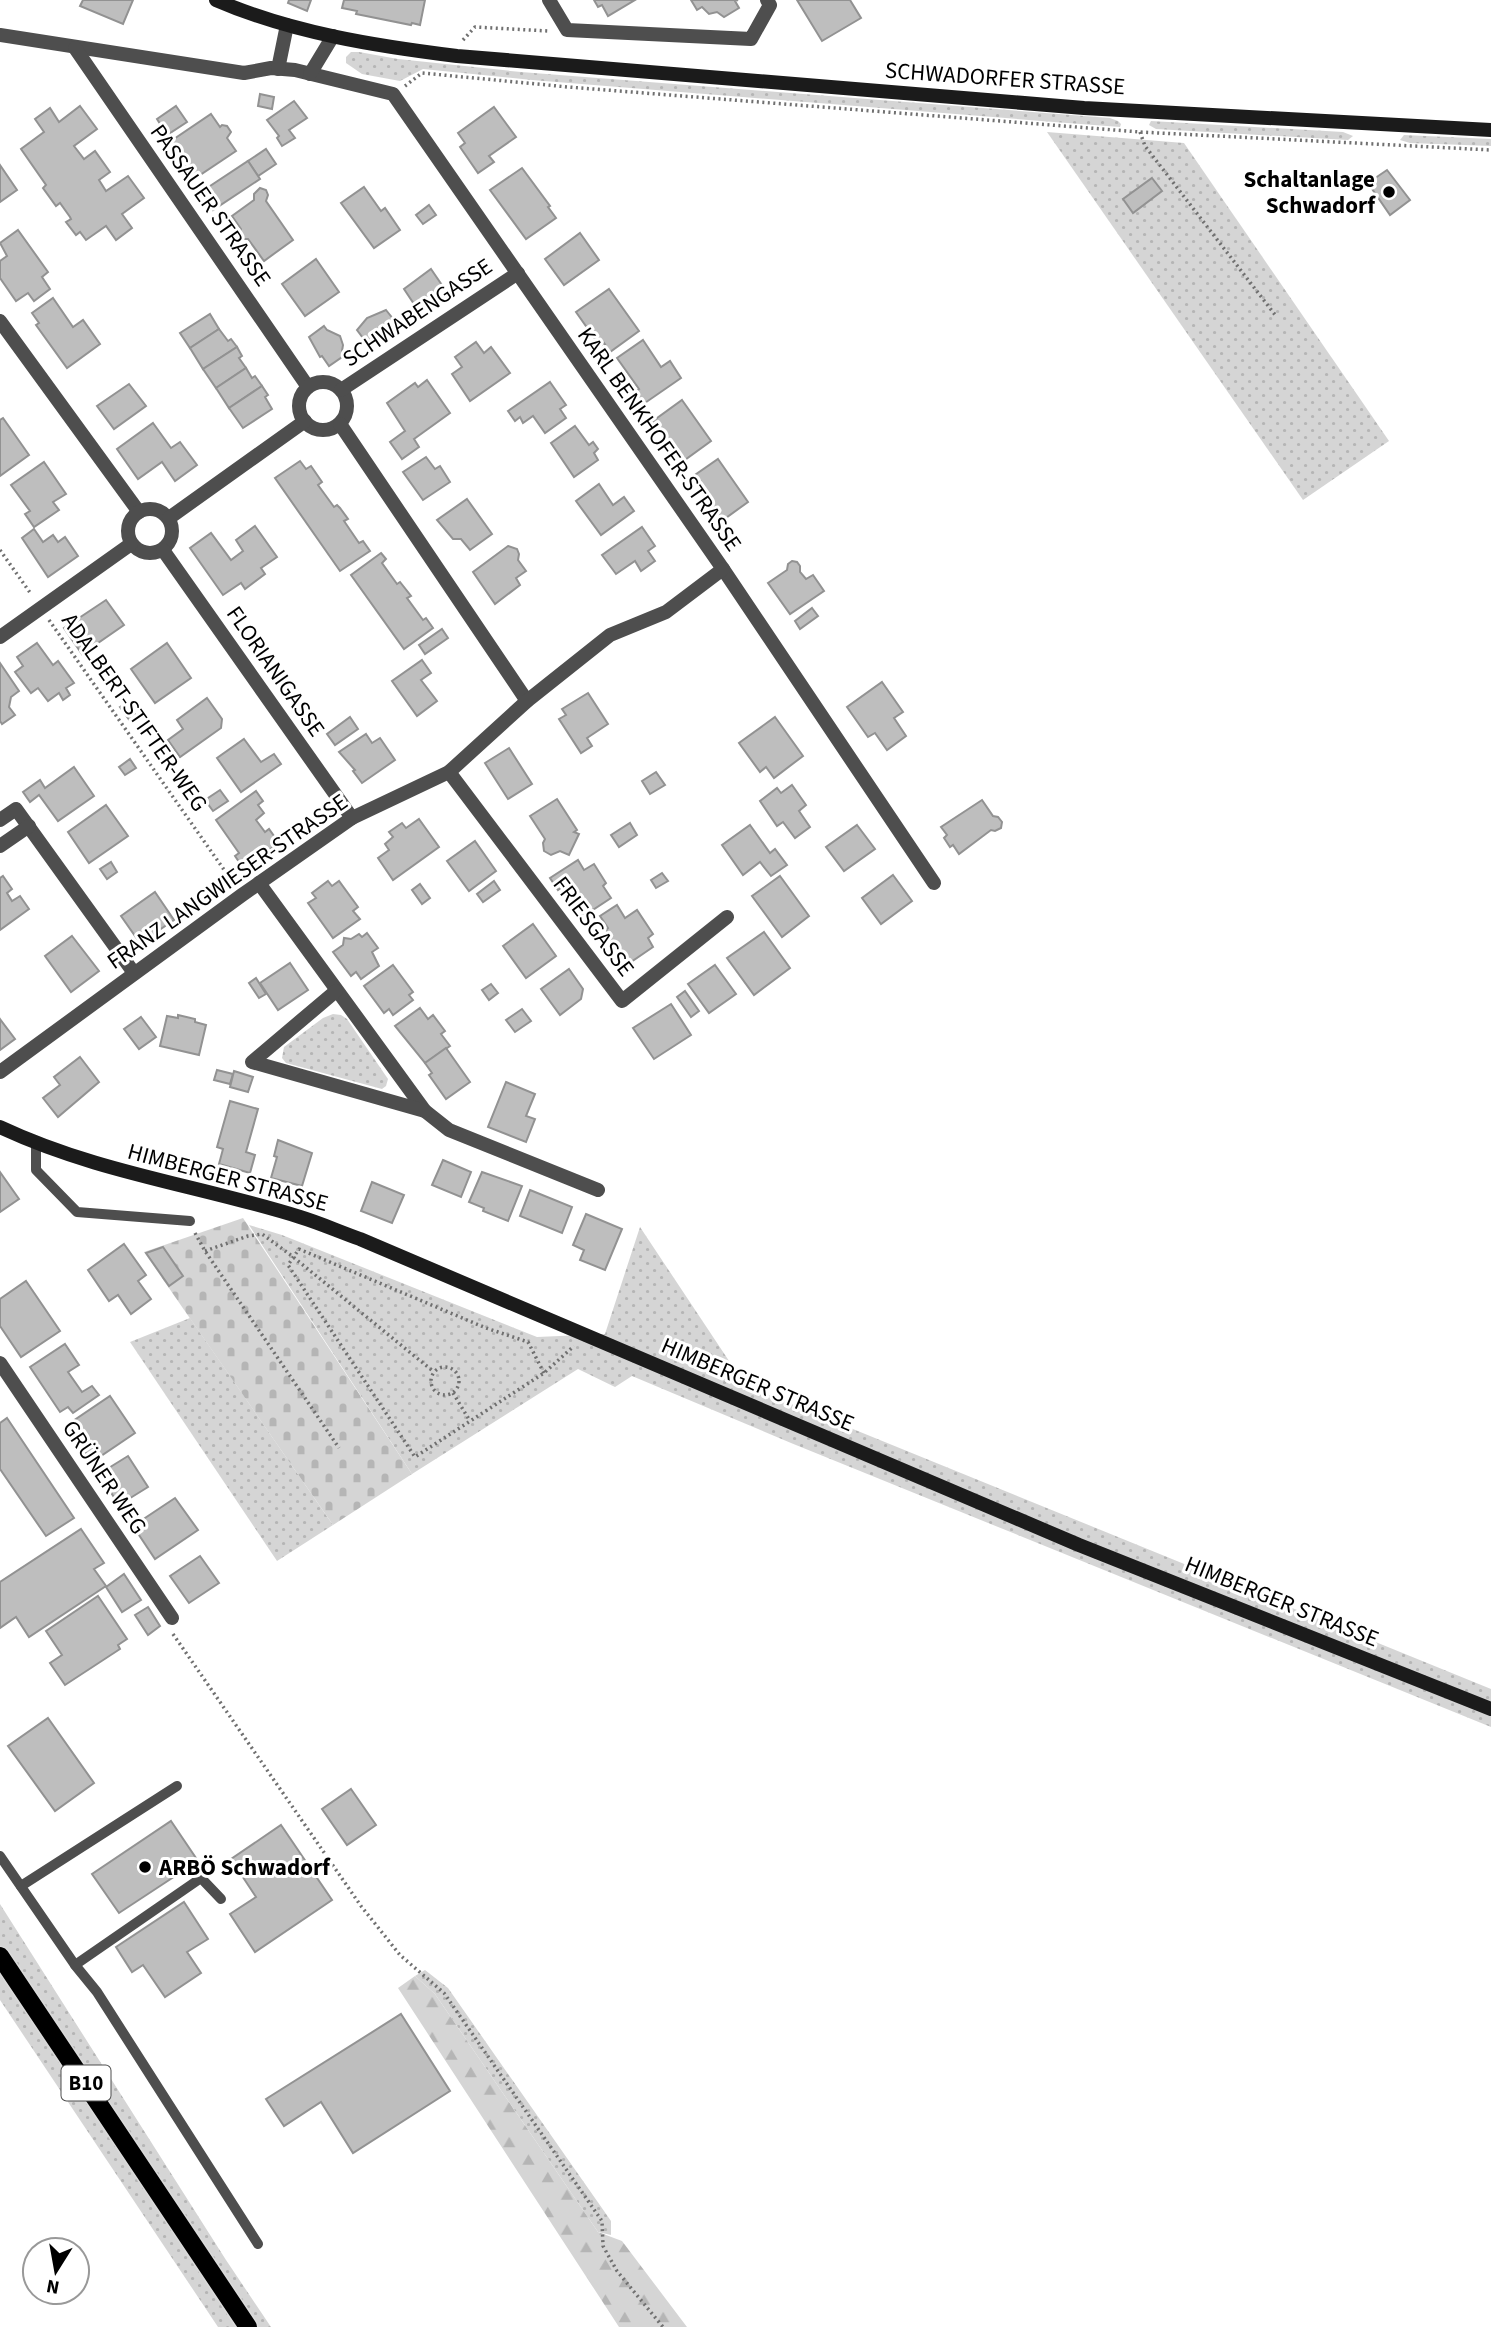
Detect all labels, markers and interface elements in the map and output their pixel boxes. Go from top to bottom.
street label: SCHWADORFER STRASSE [884,54,1126,103]
street label: PASSAUER STRASSE [142,117,279,293]
place label: Schaltanlage Schwadorf [1244,163,1376,222]
marker: Schaltanlage Schwadorf [1381,184,1397,200]
street label: SCHWABENGASSE [336,250,499,375]
street label: KARL BENKHOFER-STRASSE [569,320,750,558]
street label: FLORIANIGASSE [218,599,333,743]
street label: ADALBERT-STIFTER-WEG [54,606,216,818]
street label: FRANZ LANGWIESER-STRASSE [100,786,354,977]
street label: FRIESGASSE [545,869,642,983]
street label: HIMBERGER STRASSE [124,1135,332,1220]
street label: HIMBERGER STRASSE [656,1329,859,1440]
street label: GRÜNER WEG [54,1414,155,1541]
street label: HIMBERGER STRASSE [1180,1547,1384,1655]
place label: ARBÖ Schwadorf [158,1851,331,1884]
marker: ARBÖ Schwadorf [137,1859,153,1875]
road number: B10 [62,2066,110,2100]
north arrow [21,2236,91,2306]
text: N [44,2272,62,2301]

